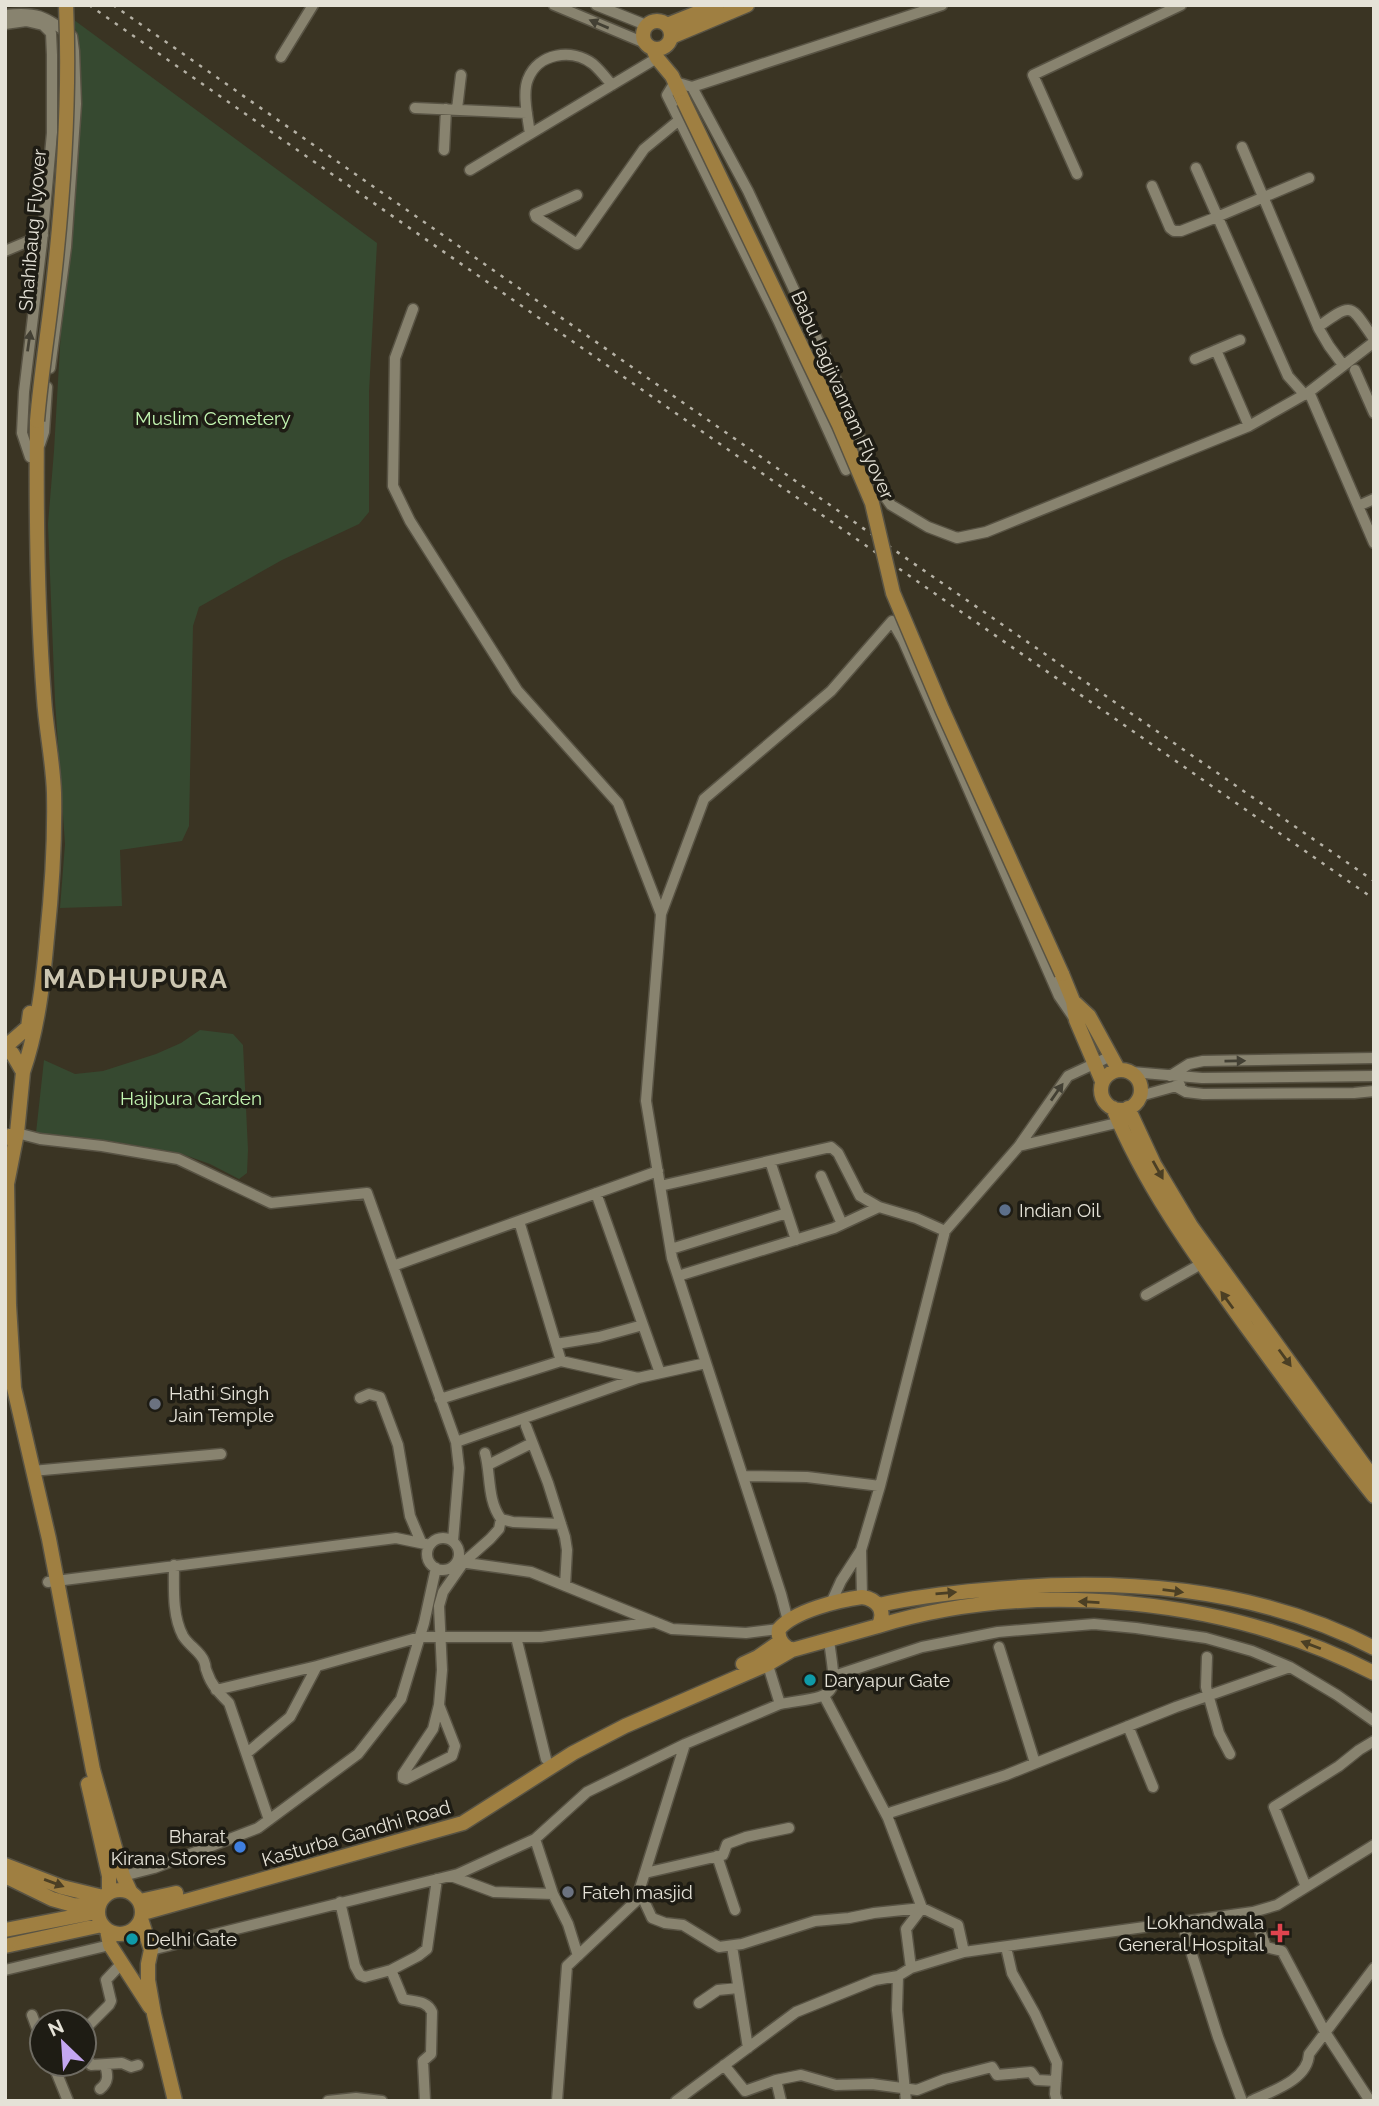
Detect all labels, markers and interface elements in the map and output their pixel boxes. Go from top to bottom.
one-way arrow [589,19,610,30]
street label: Shahibaug Flyover [14,148,50,312]
street label: Babu Jagjivanram Flyover [787,288,899,503]
one-way arrow [23,330,34,352]
park label: Muslim Cemetery [135,407,291,429]
district label: MADHUPURA [43,964,229,994]
one-way arrow [1224,1055,1246,1066]
one-way arrow [1050,1083,1064,1101]
park label: Hajipura Garden [120,1087,262,1109]
one-way arrow [1152,1160,1163,1180]
place label: Indian Oil [1019,1199,1101,1221]
marker: Indian Oil [997,1202,1013,1218]
one-way arrow [1221,1291,1235,1309]
one-way arrow [1278,1349,1292,1367]
place label: Hathi Singh Jain Temple [169,1382,274,1426]
marker: Hathi Singh Jain Temple [147,1396,163,1412]
one-way arrow [1162,1585,1184,1596]
one-way arrow [935,1588,957,1599]
one-way arrow [1078,1596,1100,1607]
one-way arrow [1301,1639,1322,1650]
place label: Daryapur Gate [824,1669,950,1691]
marker: Daryapur Gate [802,1672,818,1688]
street label: Kasturba Gandhi Road [259,1795,453,1871]
place label: Bharat Kirana Stores [111,1825,227,1869]
marker: Bharat Kirana Stores [232,1839,248,1855]
one-way arrow [43,1878,64,1889]
place label: Fateh masjid [582,1881,693,1903]
marker: Fateh masjid [560,1884,576,1900]
place label: Lokhandwala General Hospital [1118,1911,1265,1955]
marker: Lokhandwala General Hospital [1270,1923,1290,1943]
place label: Delhi Gate [146,1928,237,1950]
marker: Delhi Gate [124,1931,140,1947]
north arrow [28,2008,98,2078]
text: N [45,2015,67,2041]

